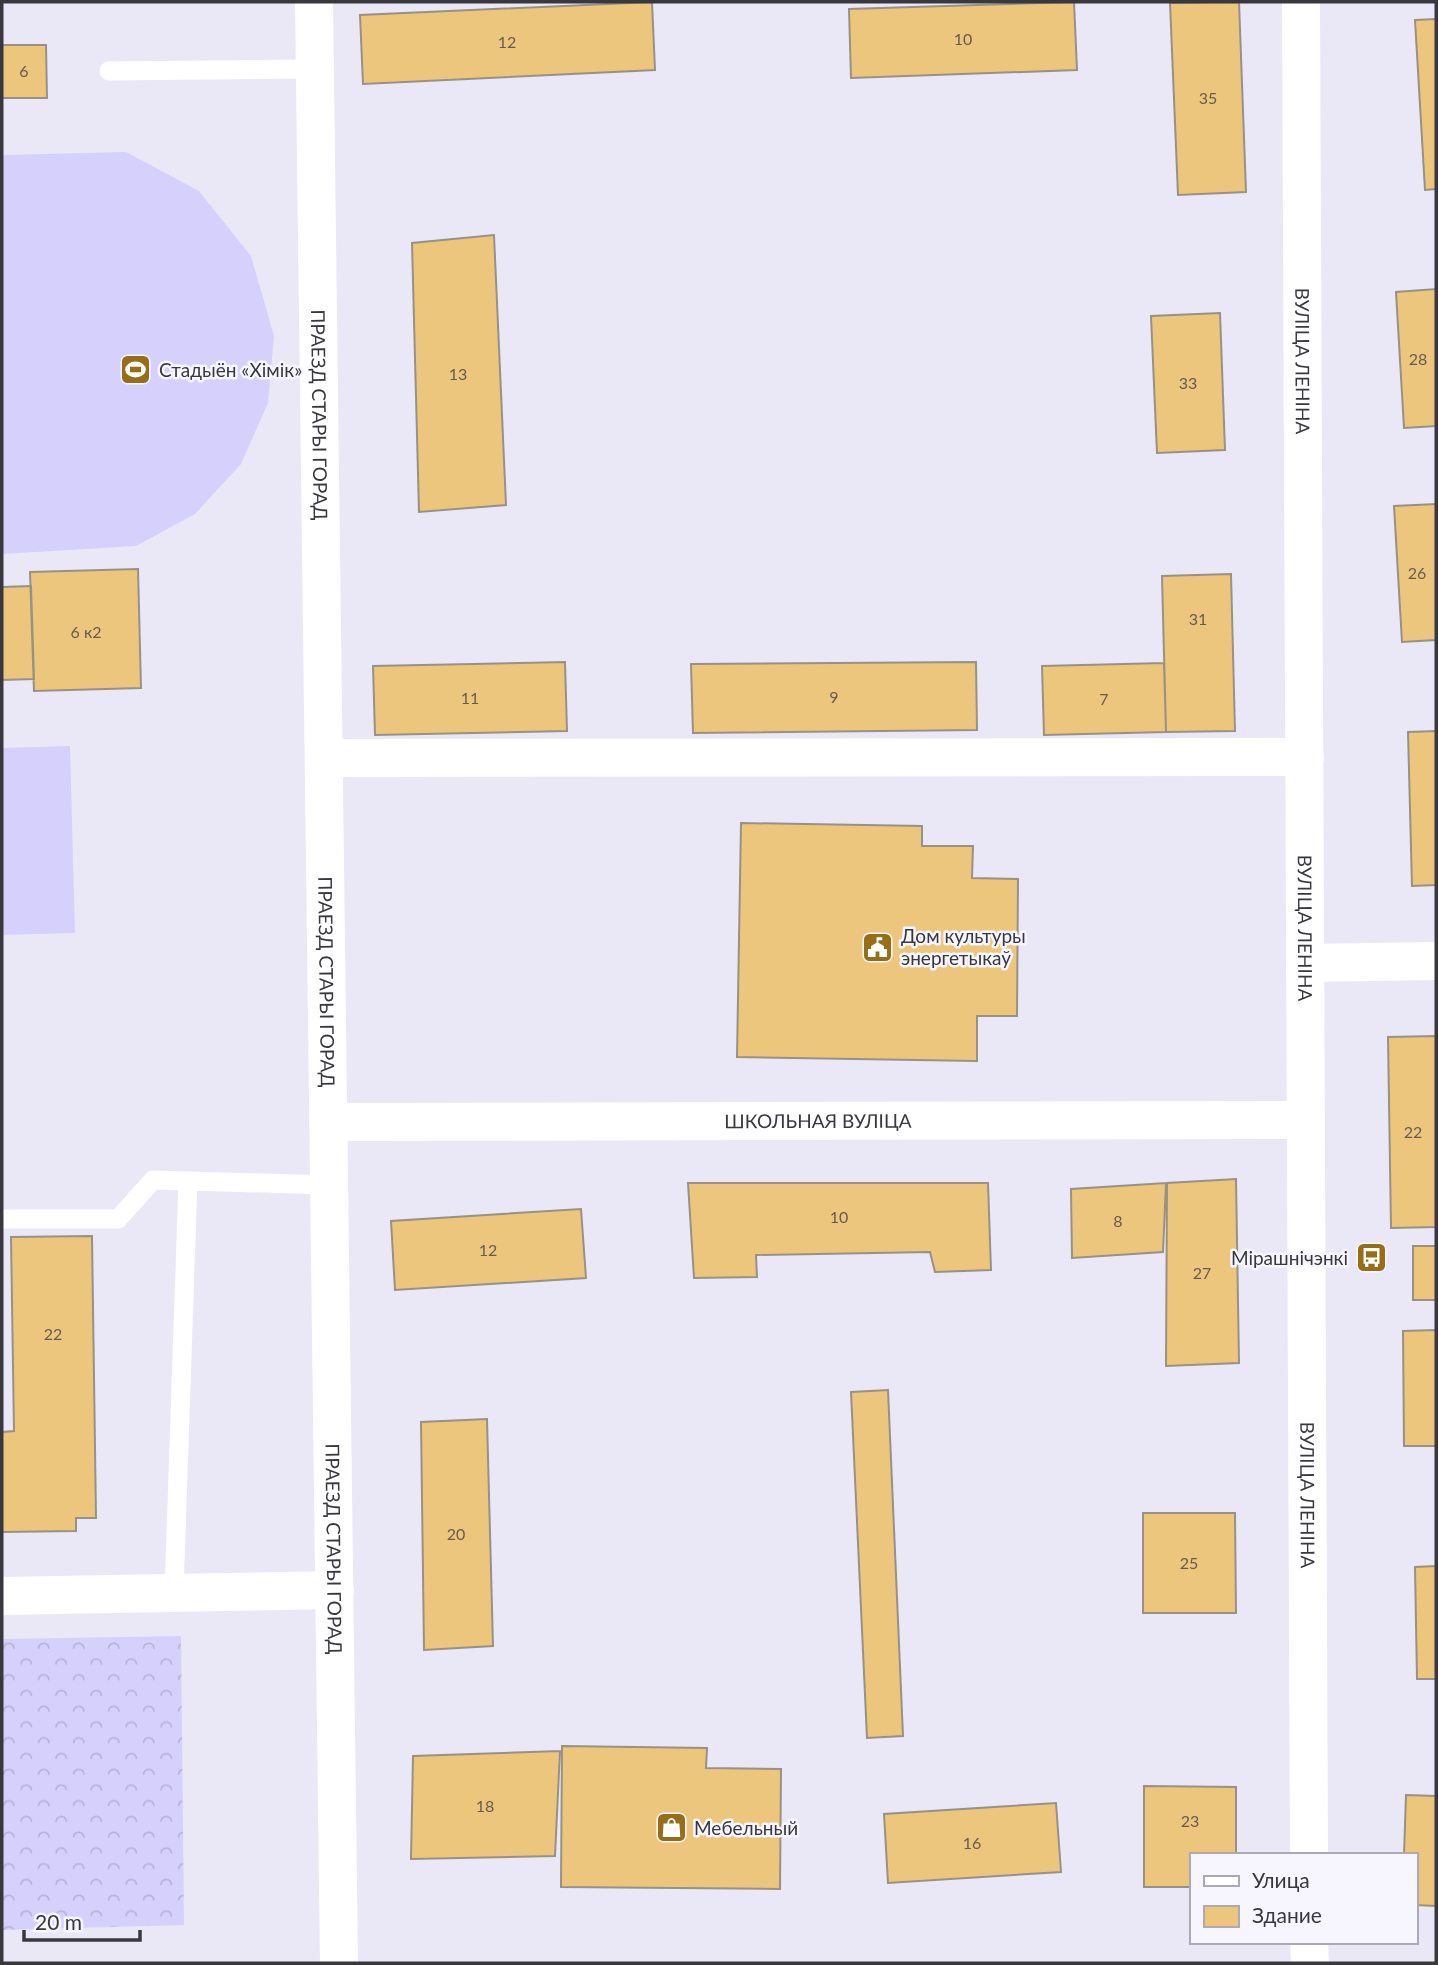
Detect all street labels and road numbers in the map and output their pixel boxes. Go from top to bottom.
street label: ВУЛІЦА ЛЕНІНА [1291,288,1315,434]
street label: ПРАЕЗД СТАРЫ ГОРАД [307,309,333,521]
street label: ВУЛІЦА ЛЕНІНА [1294,855,1317,1001]
street label: ПРАЕЗД СТАРЫ ГОРАД [314,876,340,1088]
street label: ШКОЛЬНАЯ ВУЛІЦА [724,1109,912,1132]
street label: ВУЛІЦА ЛЕНІНА [1296,1422,1320,1568]
street label: ПРАЕЗД СТАРЫ ГОРАД [321,1443,347,1655]

